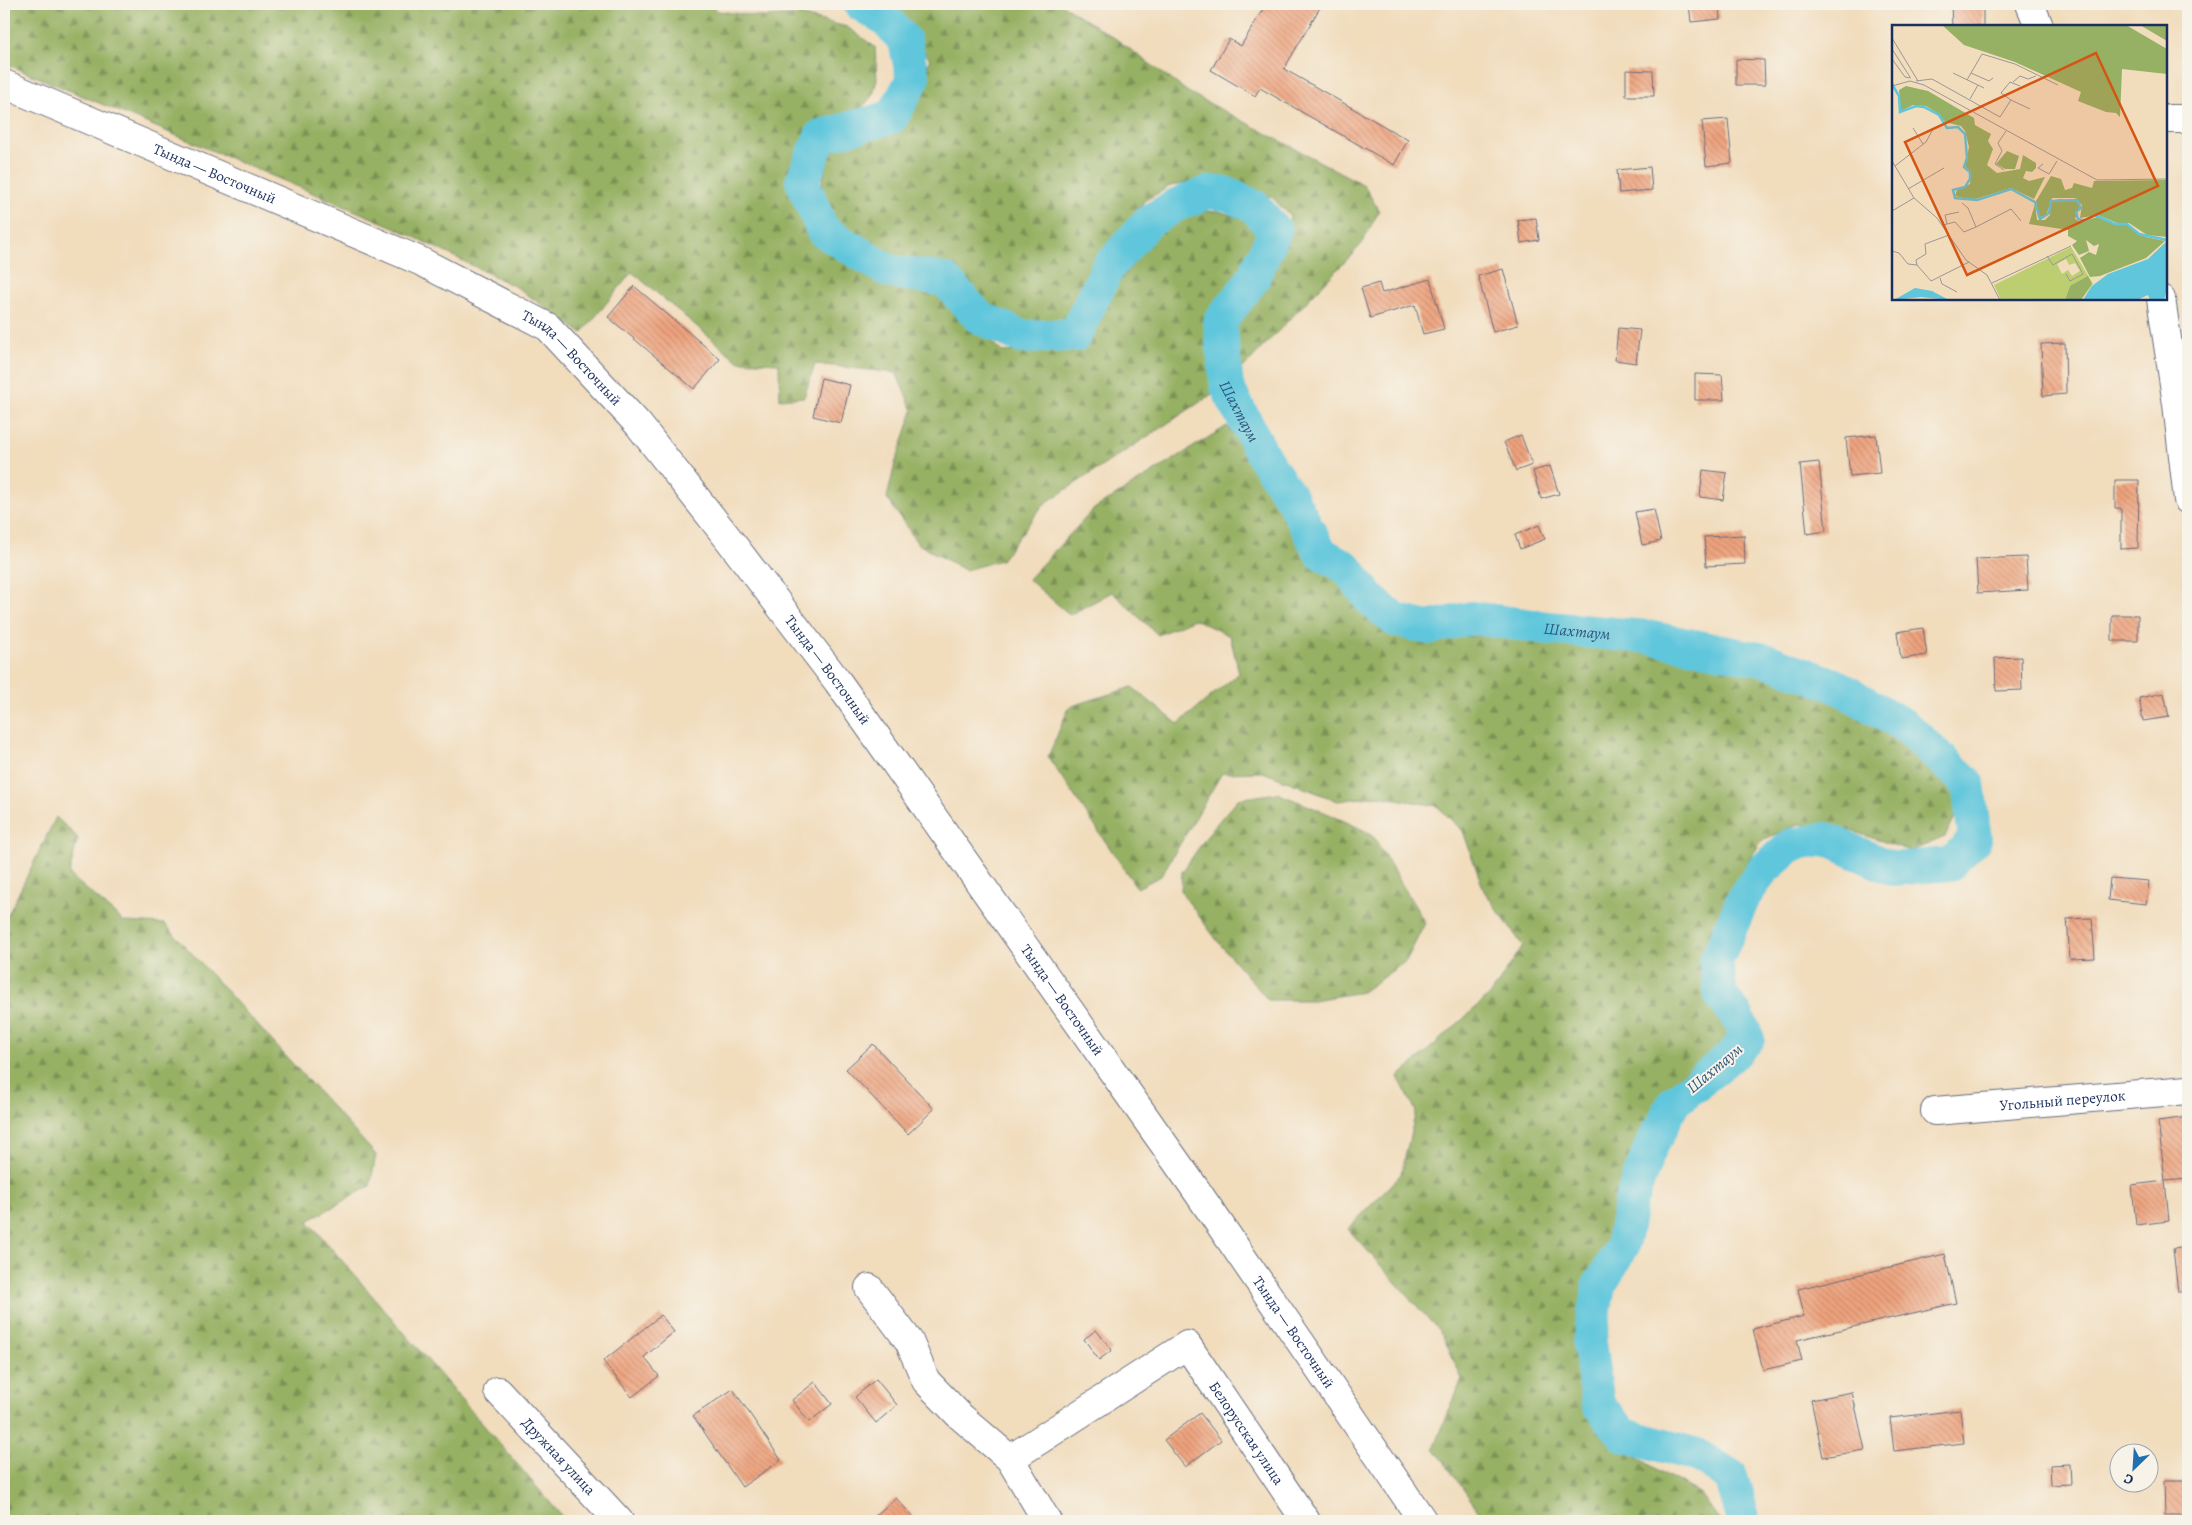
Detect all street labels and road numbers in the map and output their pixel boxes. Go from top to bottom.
street label: Тында — Восточный [150,139,279,209]
street label: Тында — Восточный [519,305,626,410]
street label: Тында — Восточный [780,611,875,729]
street label: Тында — Восточный [1016,940,1109,1060]
street label: Угольный переулок [1999,1085,2127,1116]
street label: Тында — Восточный [1248,1272,1339,1393]
street label: Белорусская улица [1204,1377,1289,1489]
street label: Дружная улица [517,1413,600,1499]

